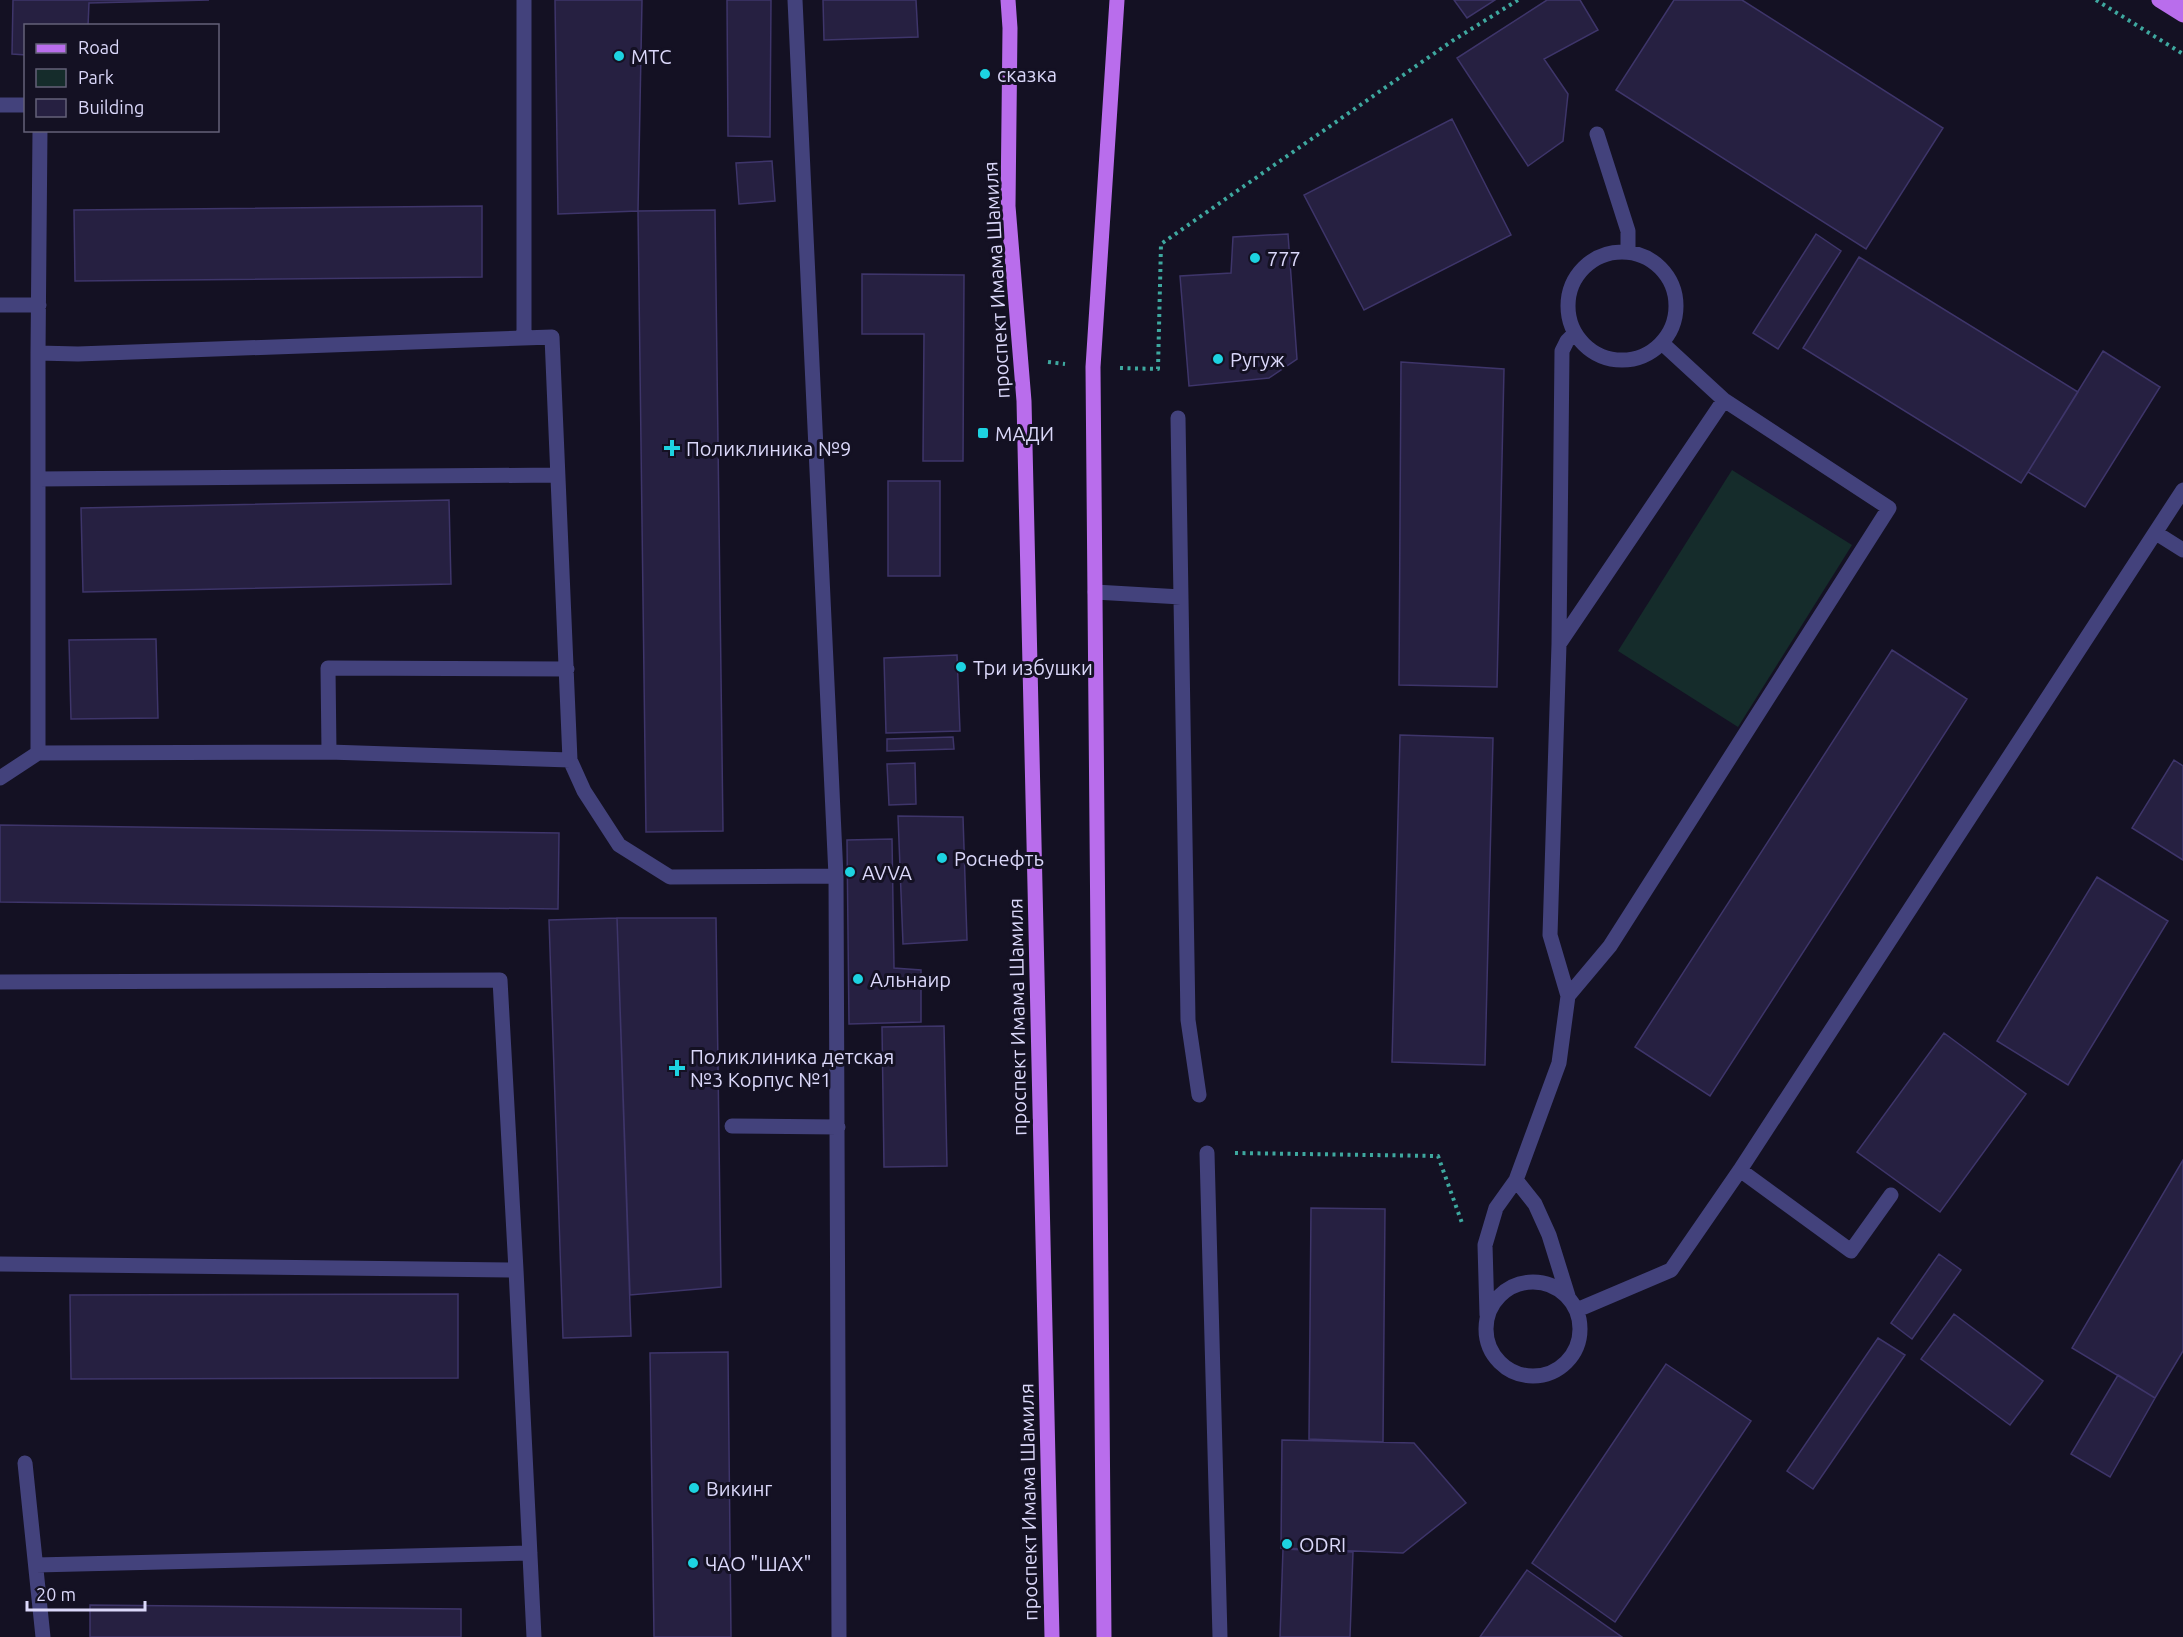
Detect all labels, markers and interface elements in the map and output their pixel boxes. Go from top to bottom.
legend [24,24,219,132]
text: Road [78,37,120,57]
place label: МТС [631,45,672,68]
marker: МТС [612,49,626,63]
place label: сказка [997,63,1057,86]
text: Park [78,67,114,87]
marker: сказка [978,67,992,81]
text: Building [78,97,144,117]
street label: проспект Имама Шамиля [978,161,1014,399]
place label: 777 [1267,247,1301,270]
marker: 777 [1248,251,1262,265]
place label: Ругуж [1230,348,1285,371]
marker: Ругуж [1211,352,1225,366]
place label: МАДИ [995,422,1054,445]
marker: МАДИ [976,426,990,440]
place label: Поликлиника №9 [686,437,851,460]
marker: Поликлиника №9 [663,439,681,457]
place label: Три избушки [973,656,1093,679]
marker: Три избушки [954,660,968,674]
place label: Роснефть [954,847,1044,870]
marker: Роснефть [935,851,949,865]
place label: AVVA [862,861,912,884]
marker: AVVA [843,865,857,879]
street label: проспект Имама Шамиля [1003,898,1031,1136]
place label: Альнаир [870,968,951,991]
marker: Альнаир [851,972,865,986]
place label: Поликлиника детская №3 Корпус №1 [690,1045,894,1091]
marker: Поликлиника детская №3 Корпус №1 [668,1059,686,1077]
street label: проспект Имама Шамиля [1014,1383,1042,1621]
place label: Викинг [706,1477,772,1500]
marker: Викинг [687,1481,701,1495]
place label: ODRI [1299,1533,1346,1556]
marker: ODRI [1280,1537,1294,1551]
place label: ЧАО "ШАХ" [705,1552,811,1575]
marker: ЧАО "ШАХ" [686,1556,700,1570]
scale bar [27,1574,146,1612]
text: 20 m [36,1584,76,1604]

